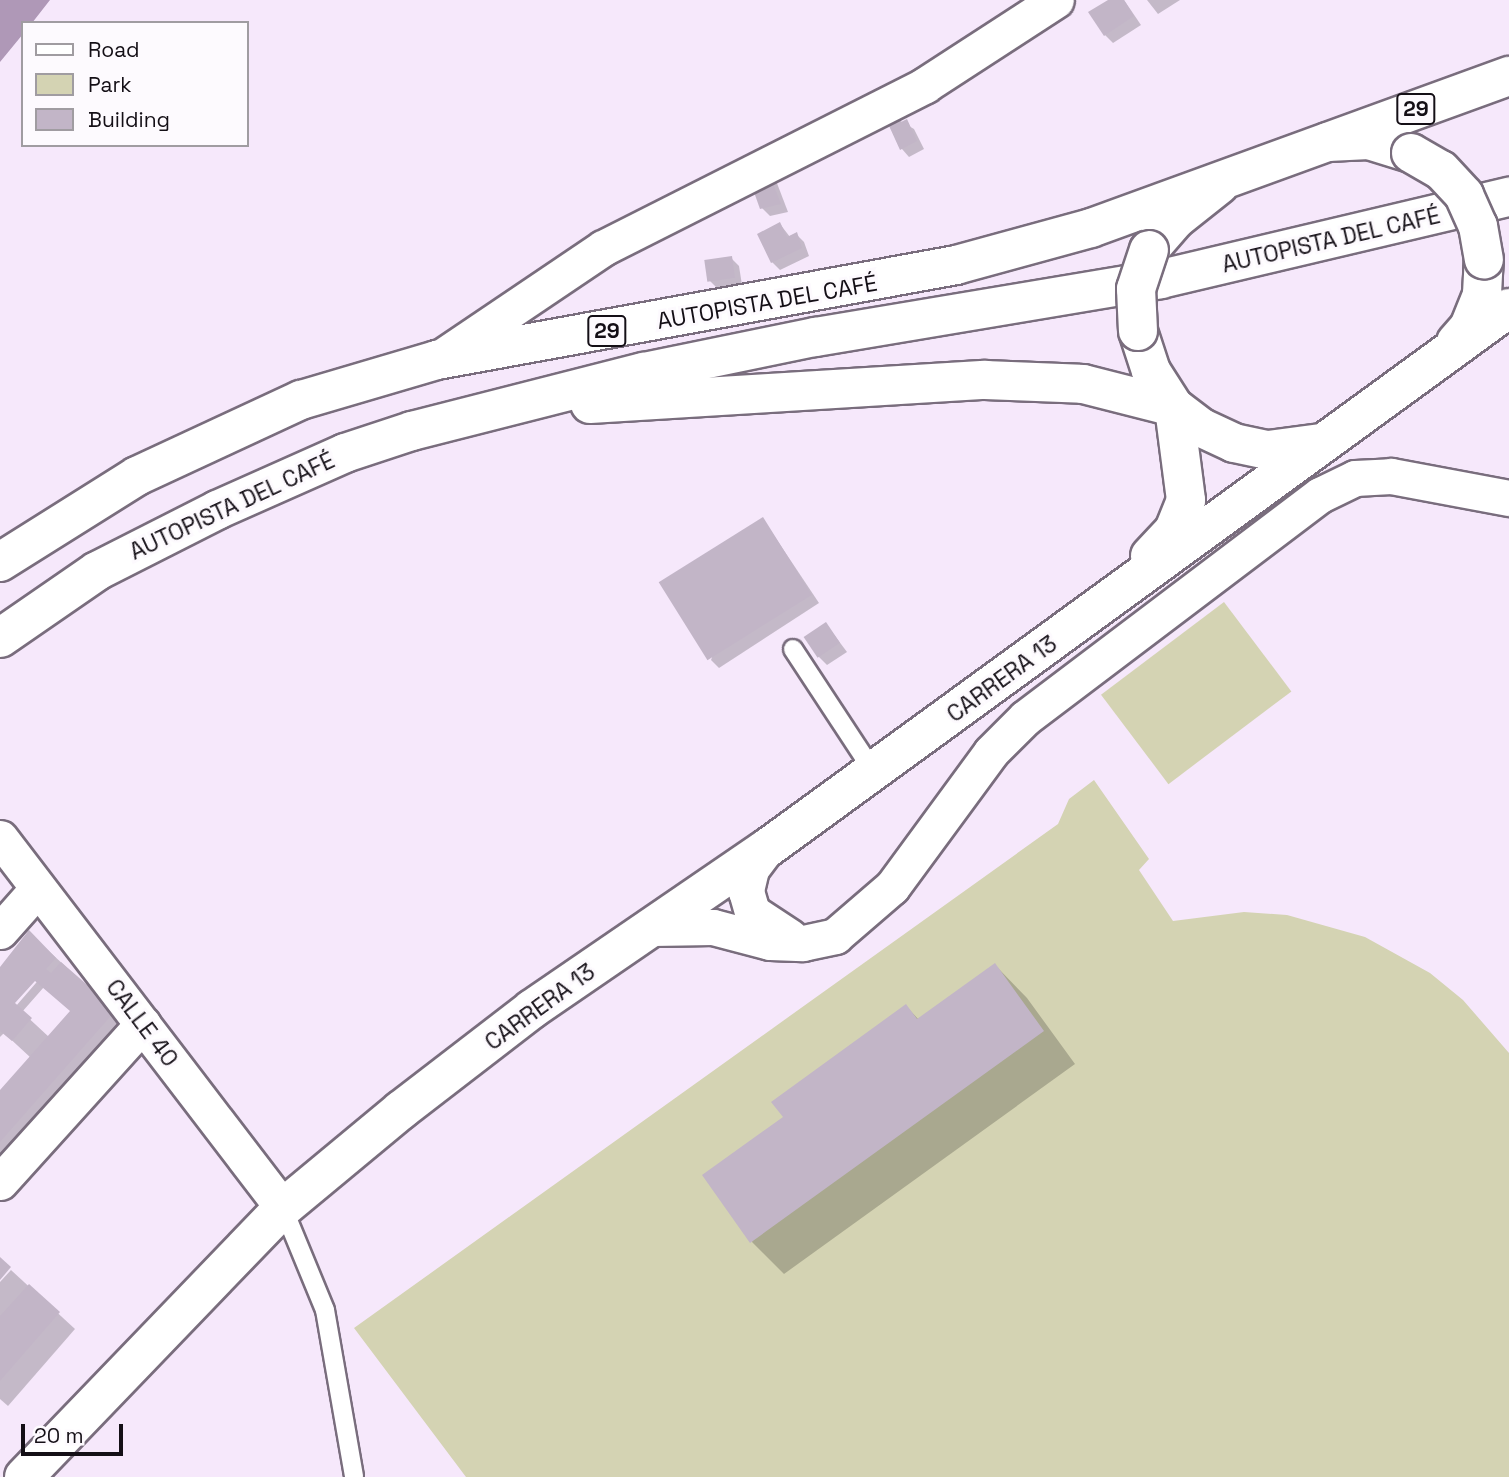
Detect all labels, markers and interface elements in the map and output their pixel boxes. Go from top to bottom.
legend [21,21,248,147]
text: Road [88,36,140,63]
text: Park [88,71,132,98]
road number: 29 [1395,92,1437,126]
text: Building [88,106,170,133]
street label: AUTOPISTA DEL CAFÉ [1219,201,1443,279]
street label: AUTOPISTA DEL CAFÉ [654,269,880,335]
road number: 29 [586,314,628,348]
street label: AUTOPISTA DEL CAFÉ [125,446,339,566]
street label: CARRERA 13 [942,630,1062,728]
street label: CARRERA 13 [480,958,600,1056]
street label: CALLE 40 [100,974,184,1072]
scale bar [24,1410,126,1454]
text: 20 m [34,1422,84,1449]

